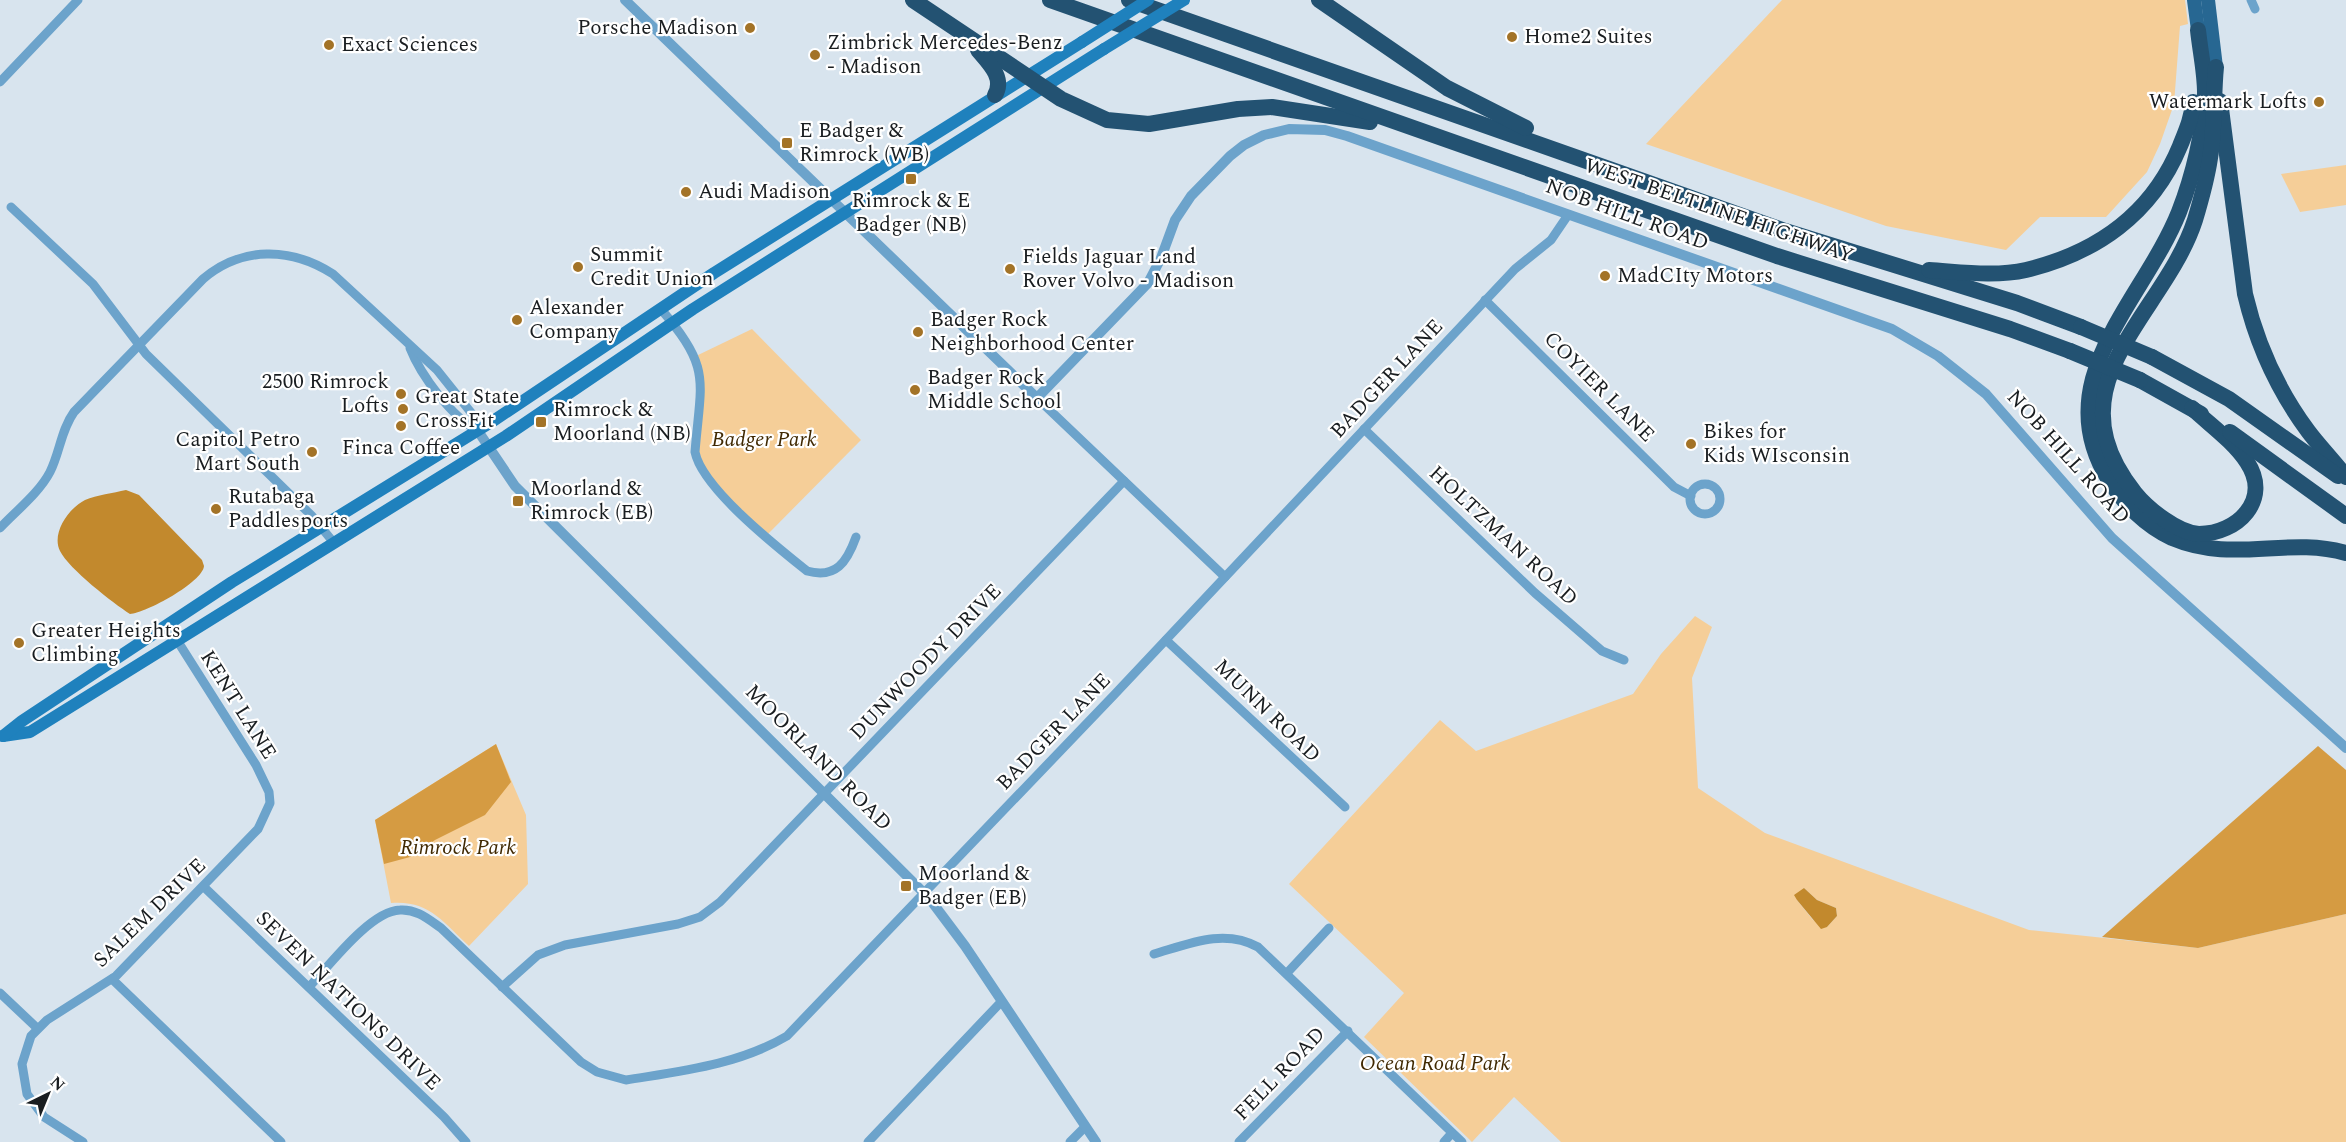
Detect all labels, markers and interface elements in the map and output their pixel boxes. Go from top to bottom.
place label: Porsche Madison [577,12,738,44]
marker: Porsche Madison [743,21,757,35]
place label: Home2 Suites [1524,21,1653,53]
place label: Zimbrick Mercedes-Benz - Madison [827,27,1063,83]
place label: Exact Sciences [341,29,478,61]
marker: Home2 Suites [1505,30,1519,44]
marker: Exact Sciences [322,38,336,52]
marker: Zimbrick Mercedes-Benz - Madison [808,48,822,62]
place label: Watermark Lofts [2149,86,2307,118]
marker: Watermark Lofts [2312,95,2326,109]
place label: E Badger & Rimrock (WB) [799,115,929,171]
marker: E Badger & Rimrock (WB) [780,136,794,150]
street label: WEST BELTLINE HIGHWAY [1580,150,1858,272]
street label: NOB HILL ROAD [1541,171,1713,259]
marker: Rimrock & E Badger (NB) [904,172,918,186]
place label: Audi Madison [698,176,830,208]
marker: Audi Madison [679,185,693,199]
place label: Rimrock & E Badger (NB) [852,185,970,241]
place label: Summit Credit Union [590,239,714,295]
place label: Fields Jaguar Land Rover Volvo - Madison [1022,241,1234,297]
marker: Summit Credit Union [571,260,585,274]
place label: MadCIty Motors [1617,260,1773,292]
marker: Fields Jaguar Land Rover Volvo - Madison [1003,262,1017,276]
marker: MadCIty Motors [1598,269,1612,283]
place label: Alexander Company [529,292,624,348]
place label: Badger Rock Neighborhood Center [930,304,1134,360]
street label: BADGER LANE [1323,312,1451,446]
marker: Alexander Company [510,313,524,327]
street label: COYIER LANE [1536,324,1662,450]
marker: Badger Rock Neighborhood Center [911,325,925,339]
place label: Badger Rock Middle School [927,362,1062,418]
place label: 2500 Rimrock Lofts [262,366,389,422]
place label: Great State CrossFit [415,381,519,437]
street label: NOB HILL ROAD [1999,382,2137,532]
marker: Badger Rock Middle School [908,383,922,397]
marker: 2500 Rimrock Lofts [394,387,408,401]
place label: Rimrock & Moorland (NB) [553,394,691,450]
marker: Great State CrossFit [396,402,410,416]
marker: Rimrock & Moorland (NB) [534,415,548,429]
place label: Bikes for Kids WIsconsin [1703,416,1850,472]
marker: Finca Coffee [394,419,408,433]
place label: Capitol Petro Mart South [175,424,300,480]
park label: Badger Park [711,424,817,456]
place label: Finca Coffee [342,432,460,464]
marker: Bikes for Kids WIsconsin [1684,437,1698,451]
marker: Capitol Petro Mart South [305,445,319,459]
street label: HOLTZMAN ROAD [1421,458,1585,614]
place label: Moorland & Rimrock (EB) [530,473,653,529]
place label: Rutabaga Paddlesports [228,481,348,537]
marker: Moorland & Rimrock (EB) [511,494,525,508]
marker: Rutabaga Paddlesports [209,502,223,516]
street label: DUNWOODY DRIVE [843,576,1009,748]
place label: Greater Heights Climbing [31,615,181,671]
marker: Greater Heights Climbing [12,636,26,650]
street label: KENT LANE [192,644,284,766]
street label: MUNN ROAD [1206,652,1328,770]
street label: BADGER LANE [989,666,1119,798]
street label: MOORLAND ROAD [737,677,899,839]
park label: Rimrock Park [400,832,516,864]
street label: SALEM DRIVE [86,851,214,975]
place label: Moorland & Badger (EB) [918,858,1030,914]
marker: Moorland & Badger (EB) [899,879,913,893]
street label: SEVEN NATIONS DRIVE [248,904,448,1098]
street label: FELL ROAD [1227,1020,1333,1128]
park label: Ocean Road Park [1360,1048,1510,1080]
north arrow [18,1064,78,1124]
text: N [45,1071,71,1097]

